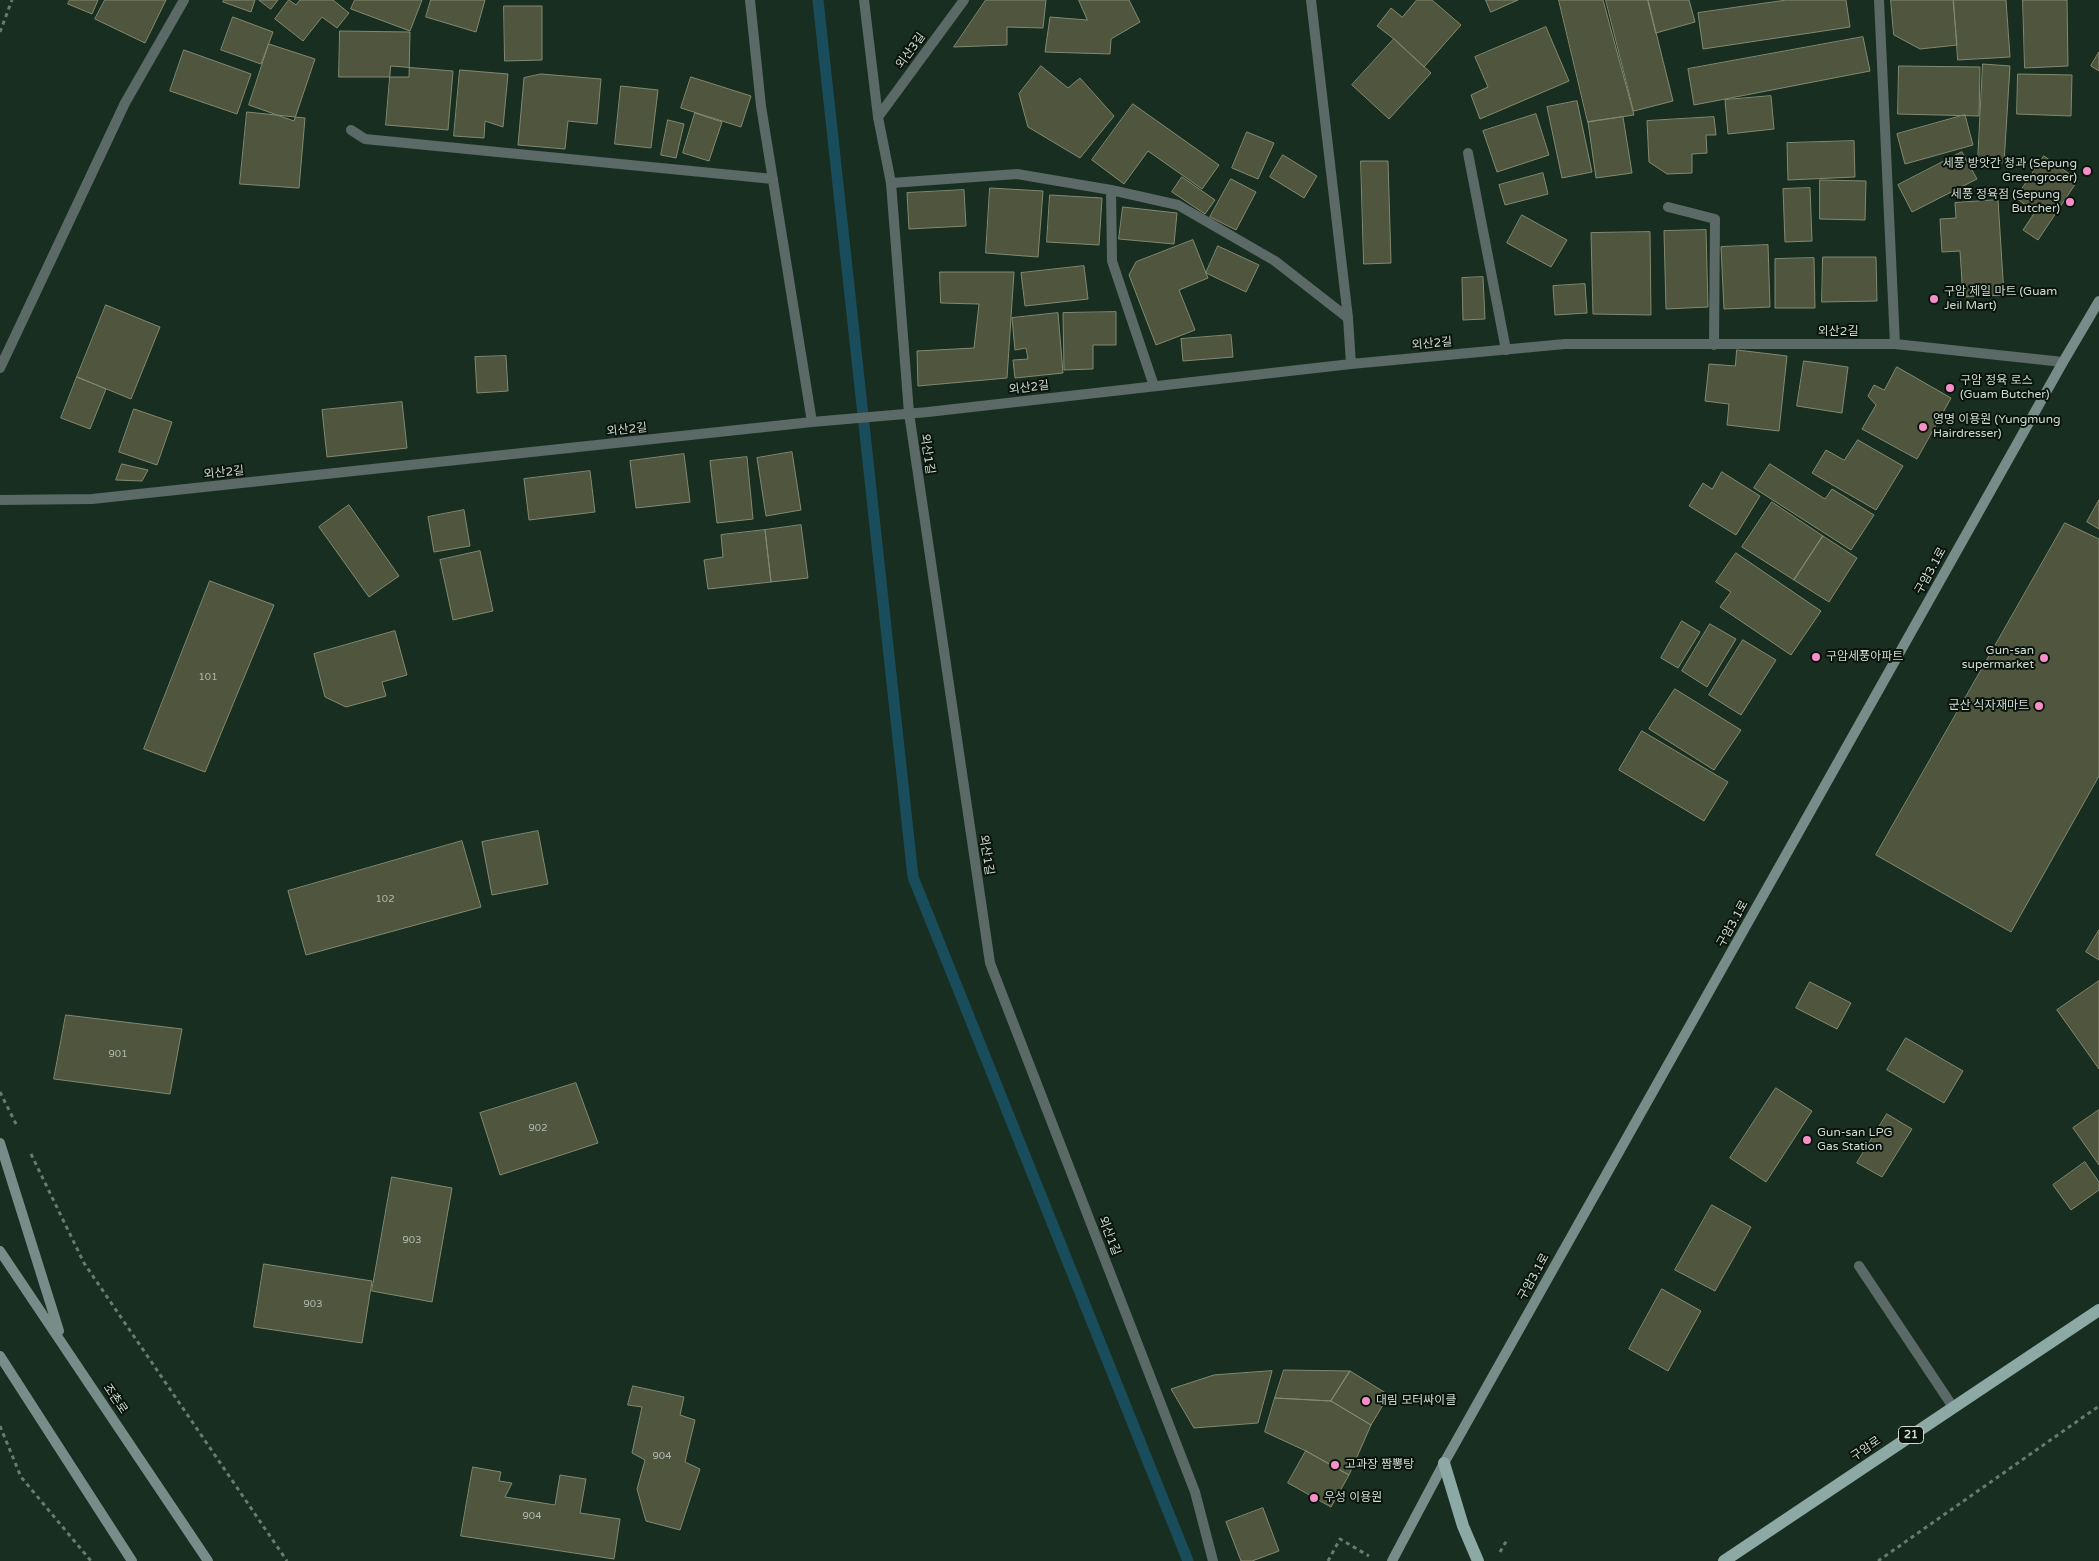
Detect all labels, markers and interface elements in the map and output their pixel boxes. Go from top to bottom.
street label: 외산3길 [893,30,929,72]
place label: 세풍 방앗간 청과 (Sepung Greengrocer) [1943,157,2077,185]
marker: 세풍 방앗간 청과 (Sepung Greengrocer) [2081,165,2093,177]
place label: 세풍 정육점 (Sepung Butcher) [1951,188,2060,216]
marker: 세풍 정육점 (Sepung Butcher) [2064,196,2076,208]
place label: 구암 제일 마트 (Guam Jeil Mart) [1944,285,2057,313]
marker: 구암 제일 마트 (Guam Jeil Mart) [1928,293,1940,305]
street label: 외산2길 [1818,325,1858,339]
street label: 외산2길 [1411,335,1453,353]
place label: 구암 정육 로스 (Guam Butcher) [1960,374,2049,402]
street label: 외산2길 [1008,378,1050,398]
marker: 구암 정육 로스 (Guam Butcher) [1944,382,1956,394]
place label: 영명 이용원 (Yungmung Hairdresser) [1933,413,2061,441]
street label: 외산2길 [606,421,648,439]
marker: 영명 이용원 (Yungmung Hairdresser) [1917,421,1929,433]
street label: 외산1길 [917,433,937,475]
street label: 외산2길 [203,464,245,482]
street label: 구암3.1로 [1912,545,1950,597]
place label: Gun-san supermarket [1962,644,2034,672]
place label: 구암세풍아파트 [1826,650,1903,664]
marker: 구암세풍아파트 [1810,651,1822,663]
marker: Gun-san supermarket [2038,652,2050,664]
house number: 101 [199,671,217,683]
place label: 군산 식자재마트 [1949,699,2029,713]
marker: 군산 식자재마트 [2033,700,2045,712]
street label: 외산1길 [976,834,996,876]
house number: 102 [376,893,394,905]
street label: 구암3.1로 [1714,898,1752,950]
house number: 901 [109,1048,127,1060]
house number: 902 [529,1122,547,1134]
place label: Gun-san LPG Gas Station [1817,1126,1893,1154]
marker: Gun-san LPG Gas Station [1801,1134,1813,1146]
street label: 외산1길 [1095,1214,1123,1258]
house number: 903 [403,1234,421,1246]
street label: 구암3.1로 [1515,1251,1553,1303]
house number: 903 [304,1298,322,1310]
street label: 조촌로 [100,1381,130,1417]
place label: 대림 모터싸이클 [1376,1394,1456,1408]
marker: 대림 모터싸이클 [1360,1395,1372,1407]
road number: 21 [1898,1426,1924,1444]
street label: 구암로 [1848,1434,1884,1464]
house number: 904 [653,1450,671,1462]
place label: 고과장 짬뽕탕 [1345,1458,1414,1472]
marker: 고과장 짬뽕탕 [1329,1459,1341,1471]
place label: 우성 이용원 [1324,1491,1382,1505]
marker: 우성 이용원 [1308,1492,1320,1504]
house number: 904 [523,1510,541,1522]

